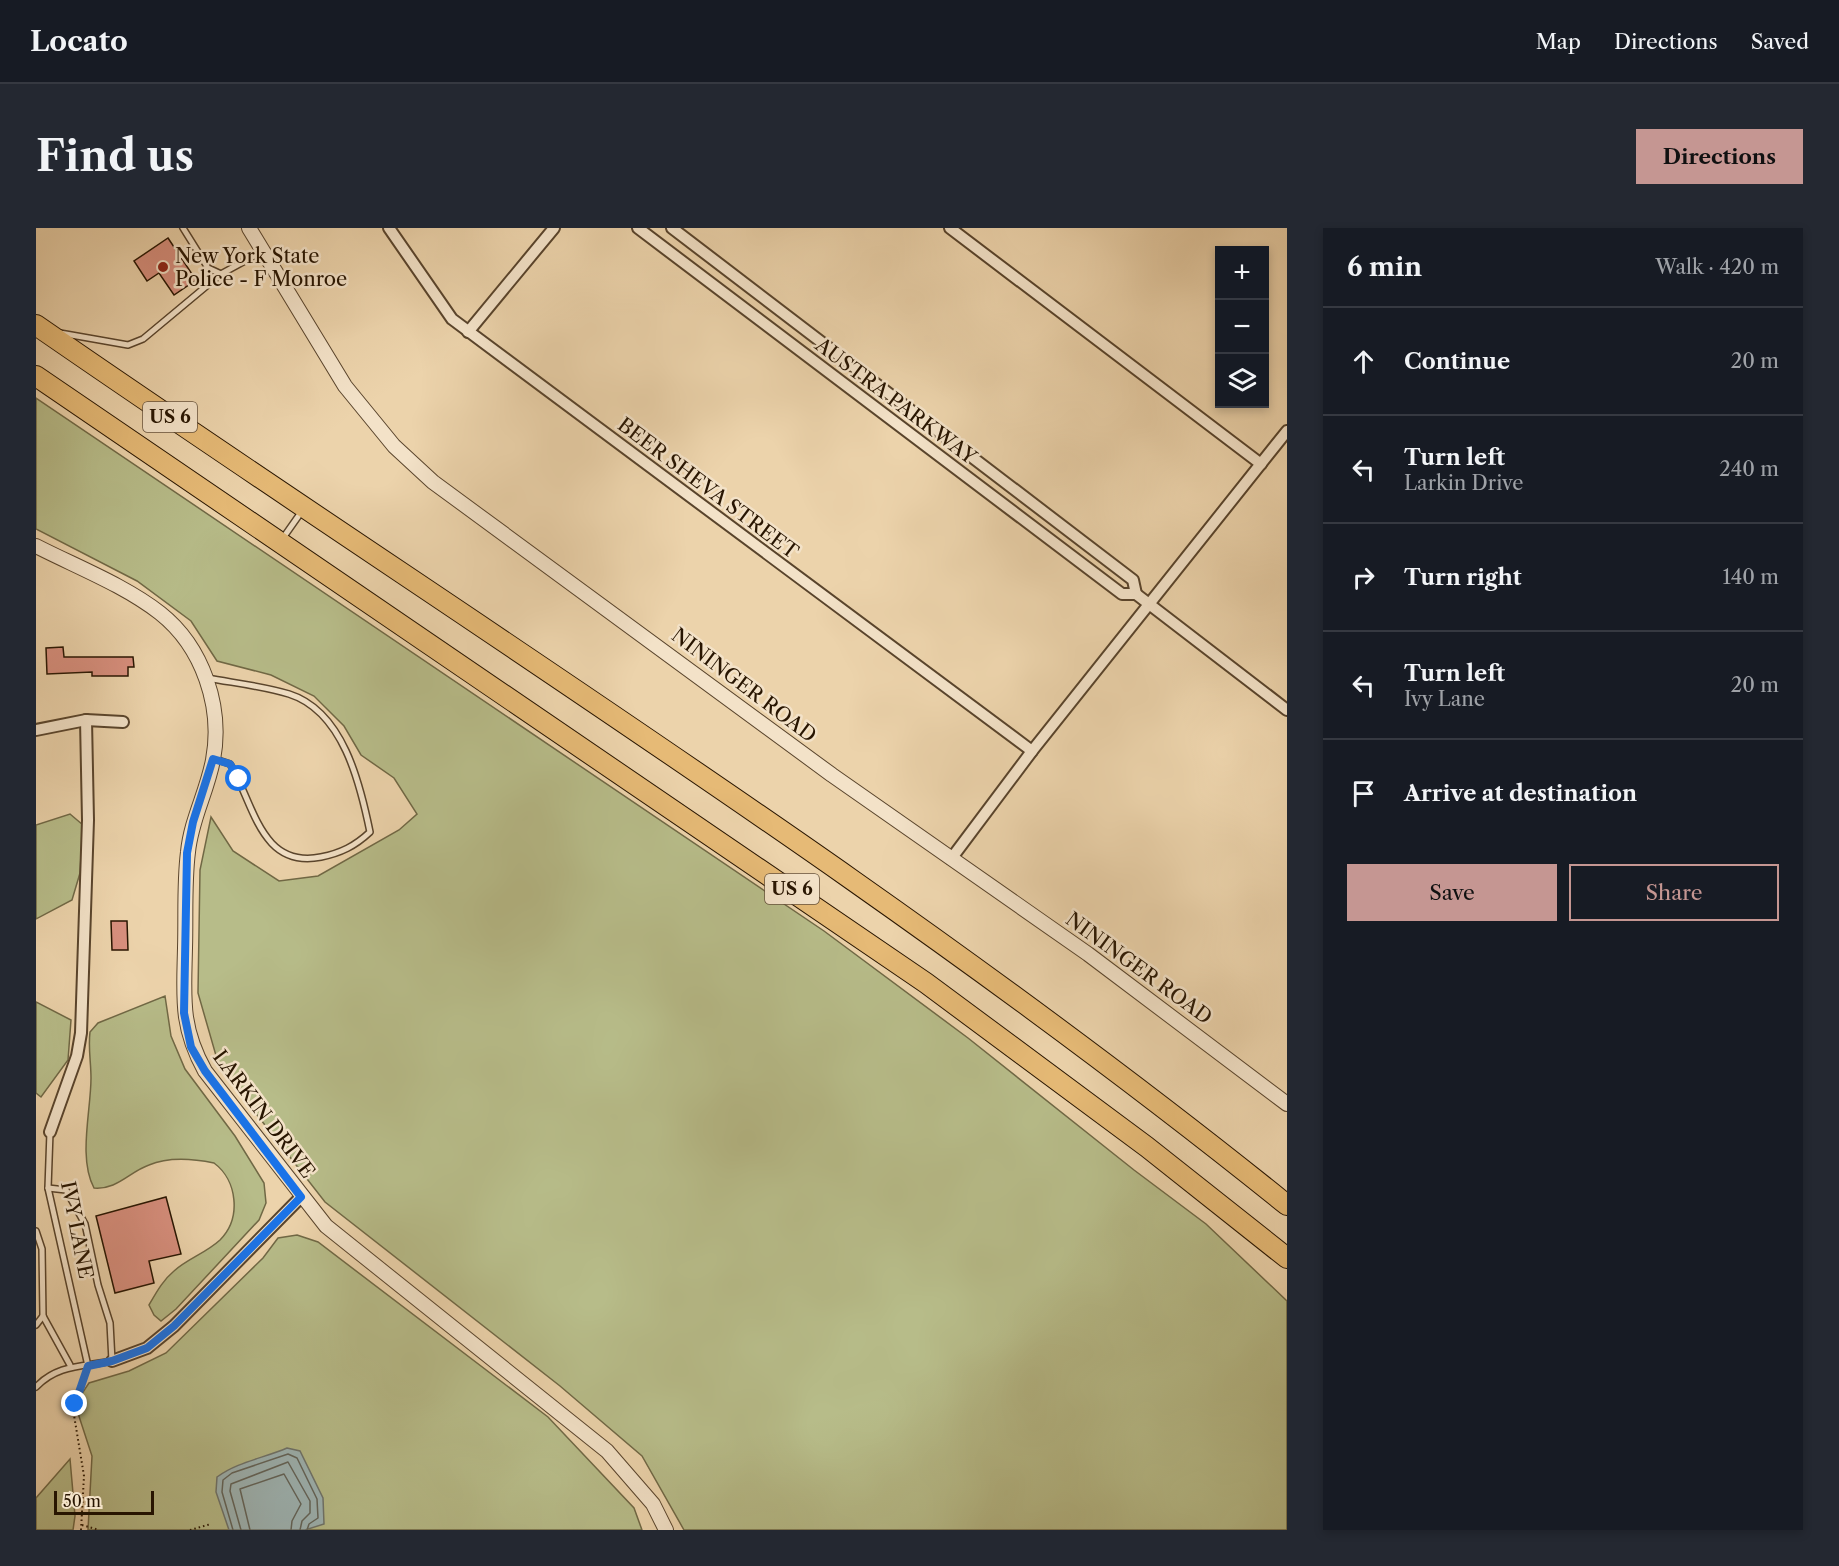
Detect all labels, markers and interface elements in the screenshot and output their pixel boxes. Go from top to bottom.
text: Locato [30,24,128,58]
text: Map [1536,29,1581,54]
text: Directions [1614,29,1718,54]
text: Saved [1751,29,1809,54]
button: Directions [1636,129,1803,184]
text: Find us [36,130,194,182]
place label: New York State Police - F Monroe [175,244,347,291]
map controls [1215,246,1269,408]
button: + [1215,246,1269,300]
text: 6 min [1347,251,1422,283]
text: Walk · 420 m [1655,255,1779,279]
marker: New York State Police - F Monroe [156,260,170,274]
button: − [1215,300,1269,354]
street label: AUSTRA PARKWAY [810,332,982,470]
icon: ahead [1347,345,1380,378]
text: Continue [1404,348,1510,375]
text: 20 m [1731,349,1779,373]
button: layers [1215,354,1269,408]
road number: US 6 [143,402,197,432]
street label: BEER SHEVA STREET [613,412,803,564]
text: Turn left [1404,444,1505,471]
icon: left [1347,453,1380,486]
text: 240 m [1719,457,1779,481]
text: Larkin Drive [1404,471,1524,495]
icon: right [1347,561,1380,594]
text: Turn right [1404,564,1522,591]
text: 140 m [1722,565,1779,589]
street label: NININGER ROAD [667,623,821,747]
text: Turn left [1404,660,1505,687]
icon: left [1347,669,1380,702]
text: 20 m [1731,673,1779,697]
text: Ivy Lane [1404,687,1485,711]
route start [225,765,251,791]
icon: arrive [1347,777,1380,810]
text: Arrive at destination [1404,780,1637,807]
button: Save [1347,864,1557,921]
button: Share [1569,864,1779,921]
road number: US 6 [765,874,819,904]
street label: NININGER ROAD [1061,907,1217,1029]
street label: LARKIN DRIVE [208,1045,320,1183]
street label: IVY LANE [56,1179,98,1281]
route end [61,1390,87,1416]
scale bar [54,1488,154,1516]
text: 50 m [63,1491,101,1511]

